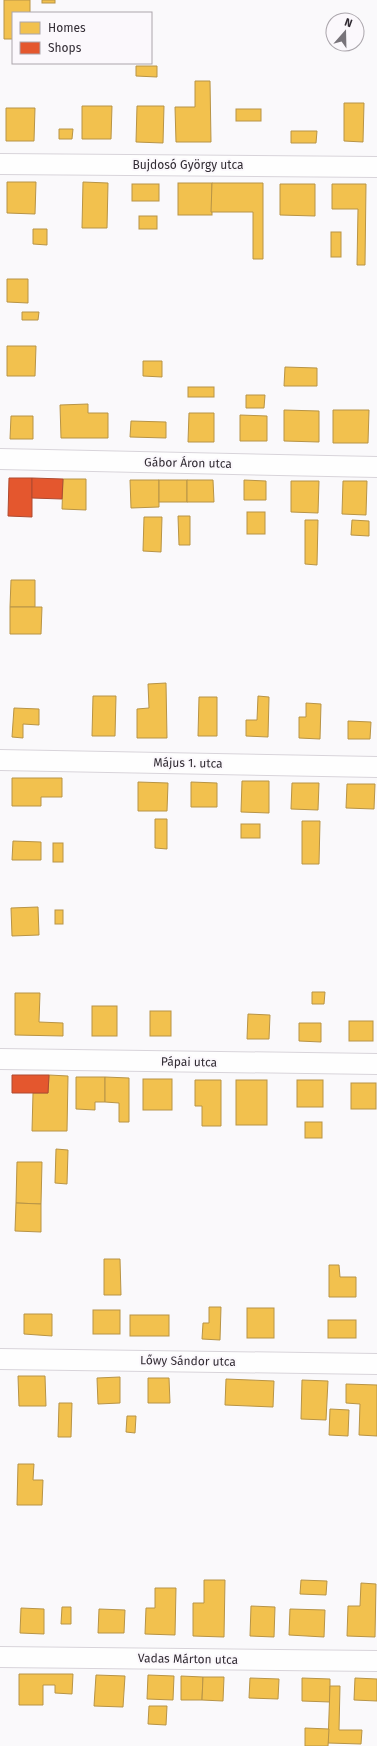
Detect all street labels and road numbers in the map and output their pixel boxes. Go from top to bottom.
street label: Bujdosó György utca [132,158,244,172]
street label: Gábor Áron utca [144,454,232,471]
street label: Május 1. utca [153,755,223,771]
street label: Pápai utca [161,1055,217,1069]
street label: Lőwy Sándor utca [140,1353,236,1369]
street label: Vadas Márton utca [138,1651,238,1667]

